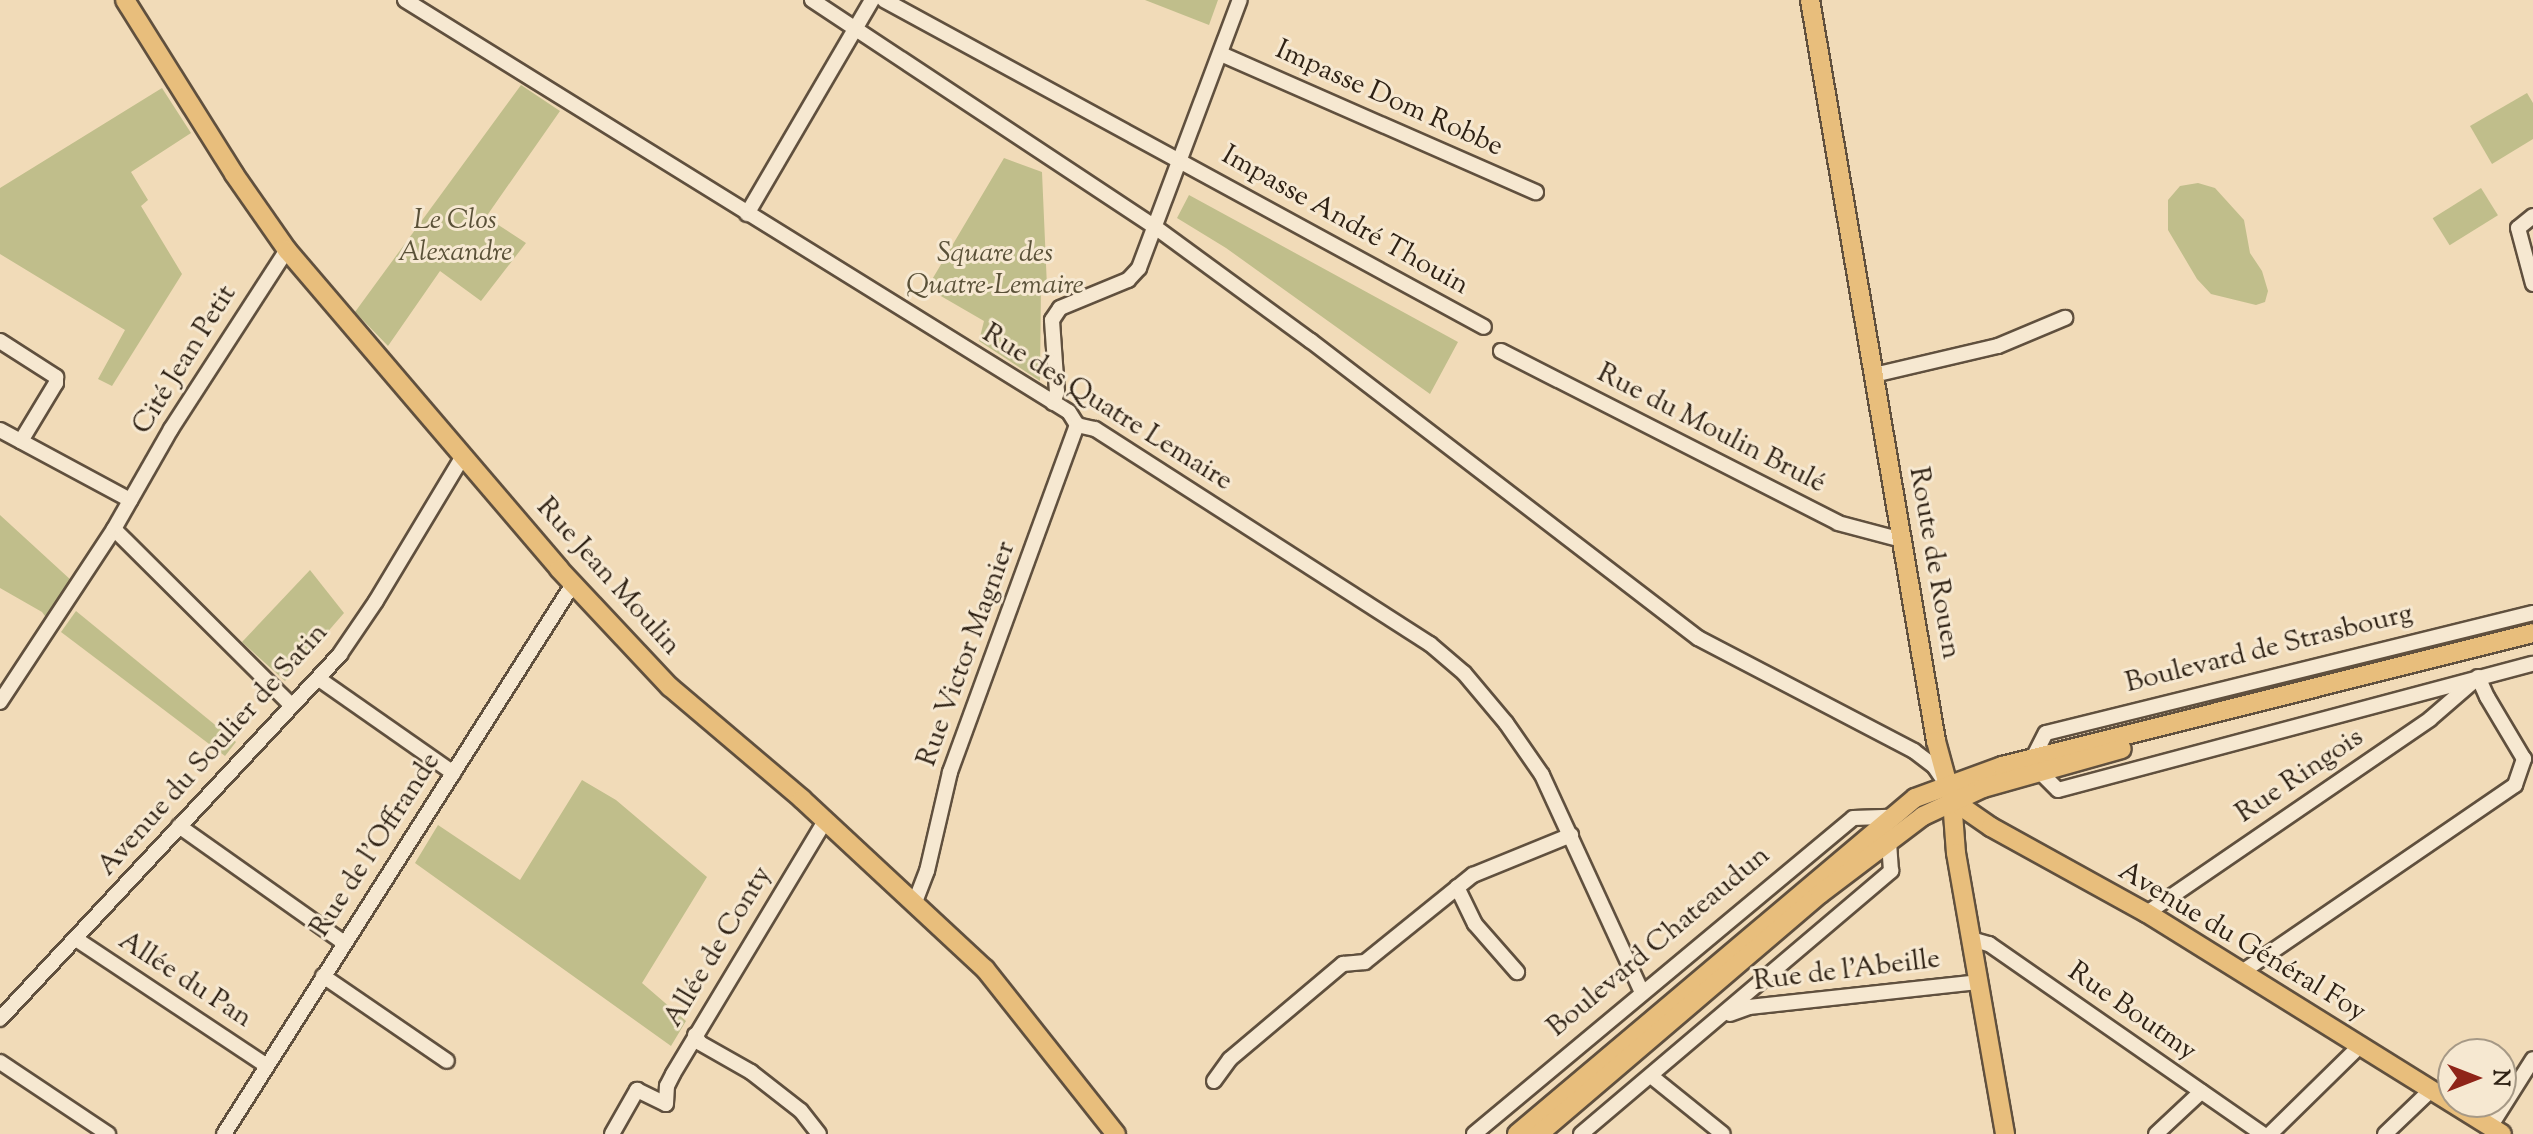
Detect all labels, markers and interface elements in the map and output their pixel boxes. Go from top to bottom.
street label: Impasse Dom Robbe [1270,34,1508,164]
street label: Impasse André Thouin [1216,139,1474,303]
park label: Le Clos Alexandre [398,204,512,270]
park label: Square des Quatre-Lemaire [906,237,1084,303]
street label: Cité Jean Petit [126,279,244,441]
street label: Rue des Quatre Lemaire [976,317,1238,499]
street label: Rue du Moulin Brulé [1591,357,1831,501]
street label: Route de Rouen [1901,464,1967,662]
street label: Rue Jean Moulin [529,491,687,663]
street label: Rue Victor Magnier [911,537,1023,771]
street label: Boulevard de Strasbourg [2122,597,2416,701]
street label: Avenue du Soulier de Satin [91,617,335,883]
street label: Rue Ringois [2230,721,2370,831]
street label: Rue de l'Offrande [304,747,448,943]
street label: Boulevard Chateaudun [1541,839,1777,1045]
street label: Avenue du Général Foy [2112,855,2372,1029]
street label: Allée de Conty [657,861,779,1033]
street label: Allée du Pan [112,924,258,1036]
street label: Rue de l'Abeille [1752,943,1942,999]
street label: Rue Boutmy [2061,955,2203,1069]
north arrow [2437,1038,2517,1118]
text: N [2483,1069,2515,1087]

